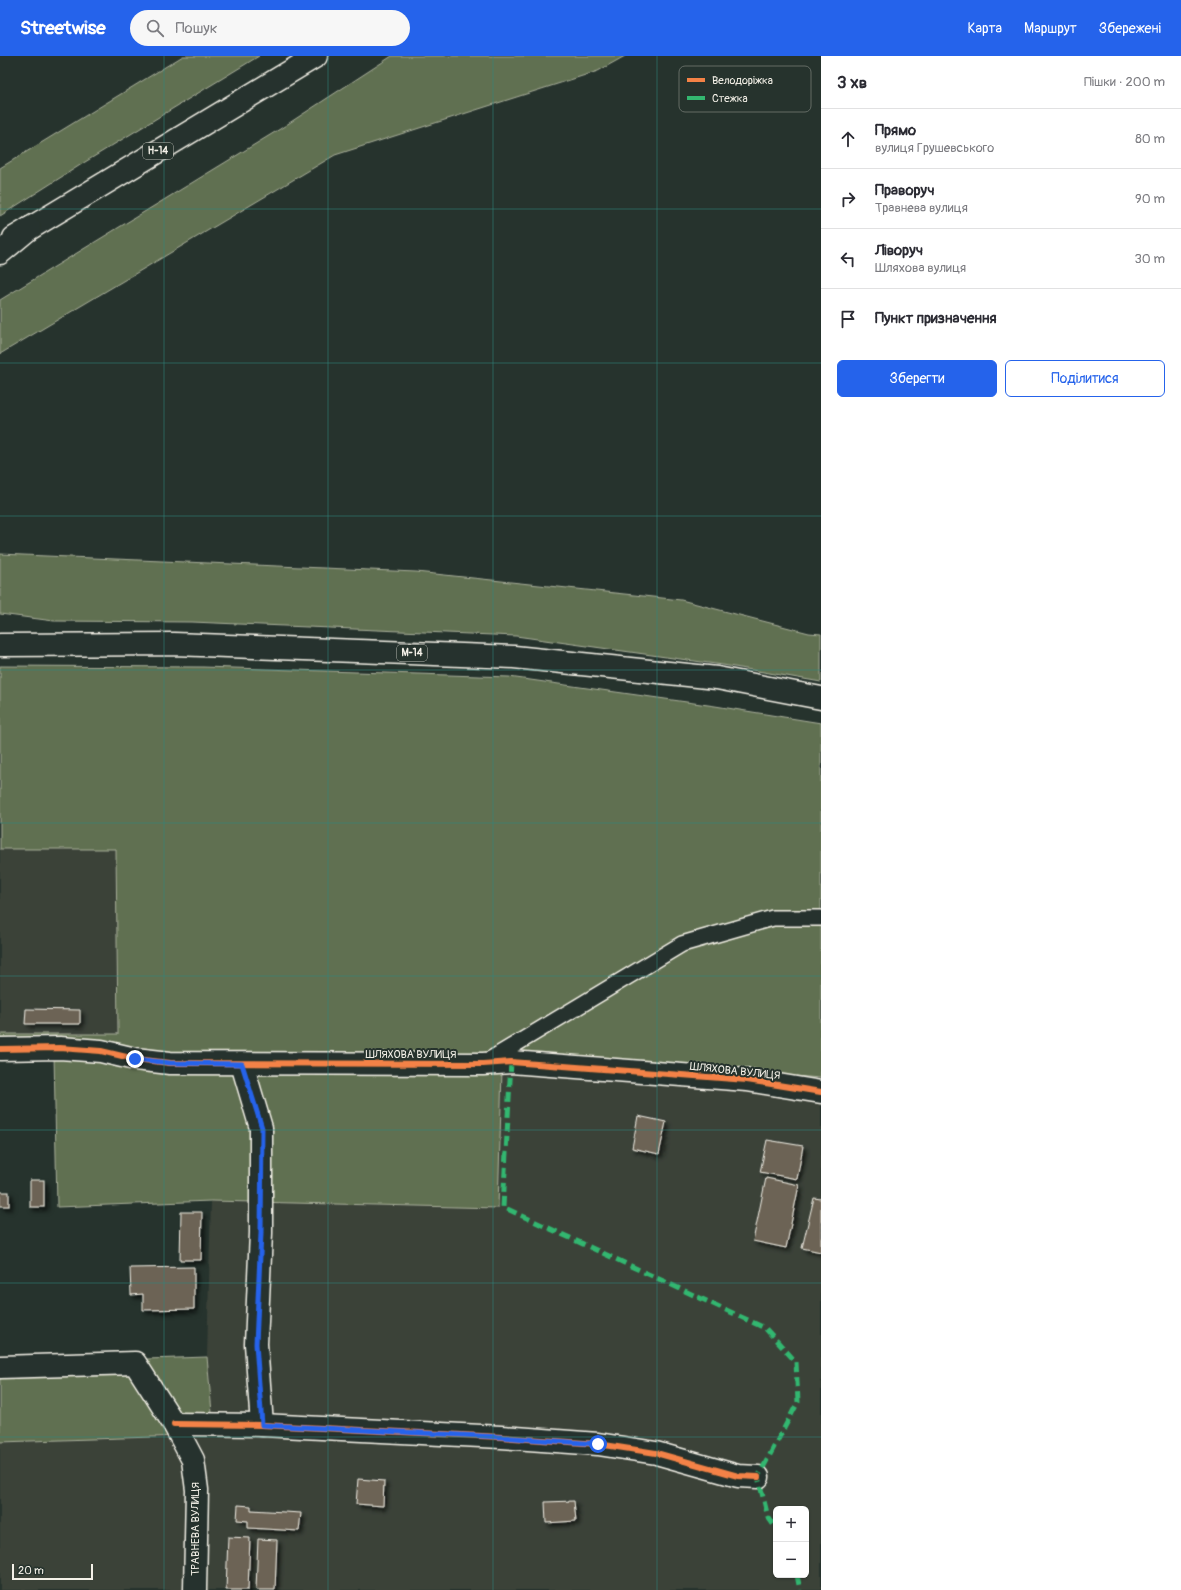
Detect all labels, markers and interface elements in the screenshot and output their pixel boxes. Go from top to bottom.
search box [130,10,410,46]
text: Streetwise [20,16,106,40]
icon: search [144,17,166,39]
text: Пошук [176,19,217,38]
text: Карта [967,20,1002,37]
text: Маршрут [1024,20,1077,37]
text: Збережені [1099,20,1161,37]
legend [679,66,811,112]
text: 3 хв [837,72,867,93]
text: Велодоріжка [712,74,773,87]
text: Пішки · 200 m [1084,74,1165,90]
text: Стежка [712,92,748,105]
text: Прямо [875,121,916,140]
icon: ahead [837,128,859,150]
text: 80 m [1135,131,1165,147]
text: вулиця Грушевського [875,140,994,156]
road number: Н-14 [143,143,173,159]
text: Праворуч [875,181,935,200]
icon: right [837,188,859,210]
text: 90 m [1135,191,1165,207]
text: Травнева вулиця [875,200,968,216]
text: Ліворуч [875,241,923,260]
icon: left [837,248,859,270]
text: 30 m [1135,251,1165,267]
text: Шляхова вулиця [875,260,966,276]
icon: arrive [837,308,859,330]
text: Пункт призначення [875,309,996,328]
button: Зберегти [837,360,997,397]
button: Поділитися [1005,360,1165,397]
road number: М-14 [397,645,427,661]
street label: ШЛЯХОВА ВУЛИЦЯ [366,1048,456,1061]
route end [126,1050,144,1068]
street label: ШЛЯХОВА ВУЛИЦЯ [689,1060,781,1082]
route start [589,1435,607,1453]
street label: ТРАВНЕВА ВУЛИЦЯ [189,1482,202,1576]
map controls [773,1506,809,1578]
button: + [773,1506,809,1542]
button: − [773,1542,809,1578]
scale bar [12,1562,93,1581]
text: 20 m [18,1564,44,1577]

